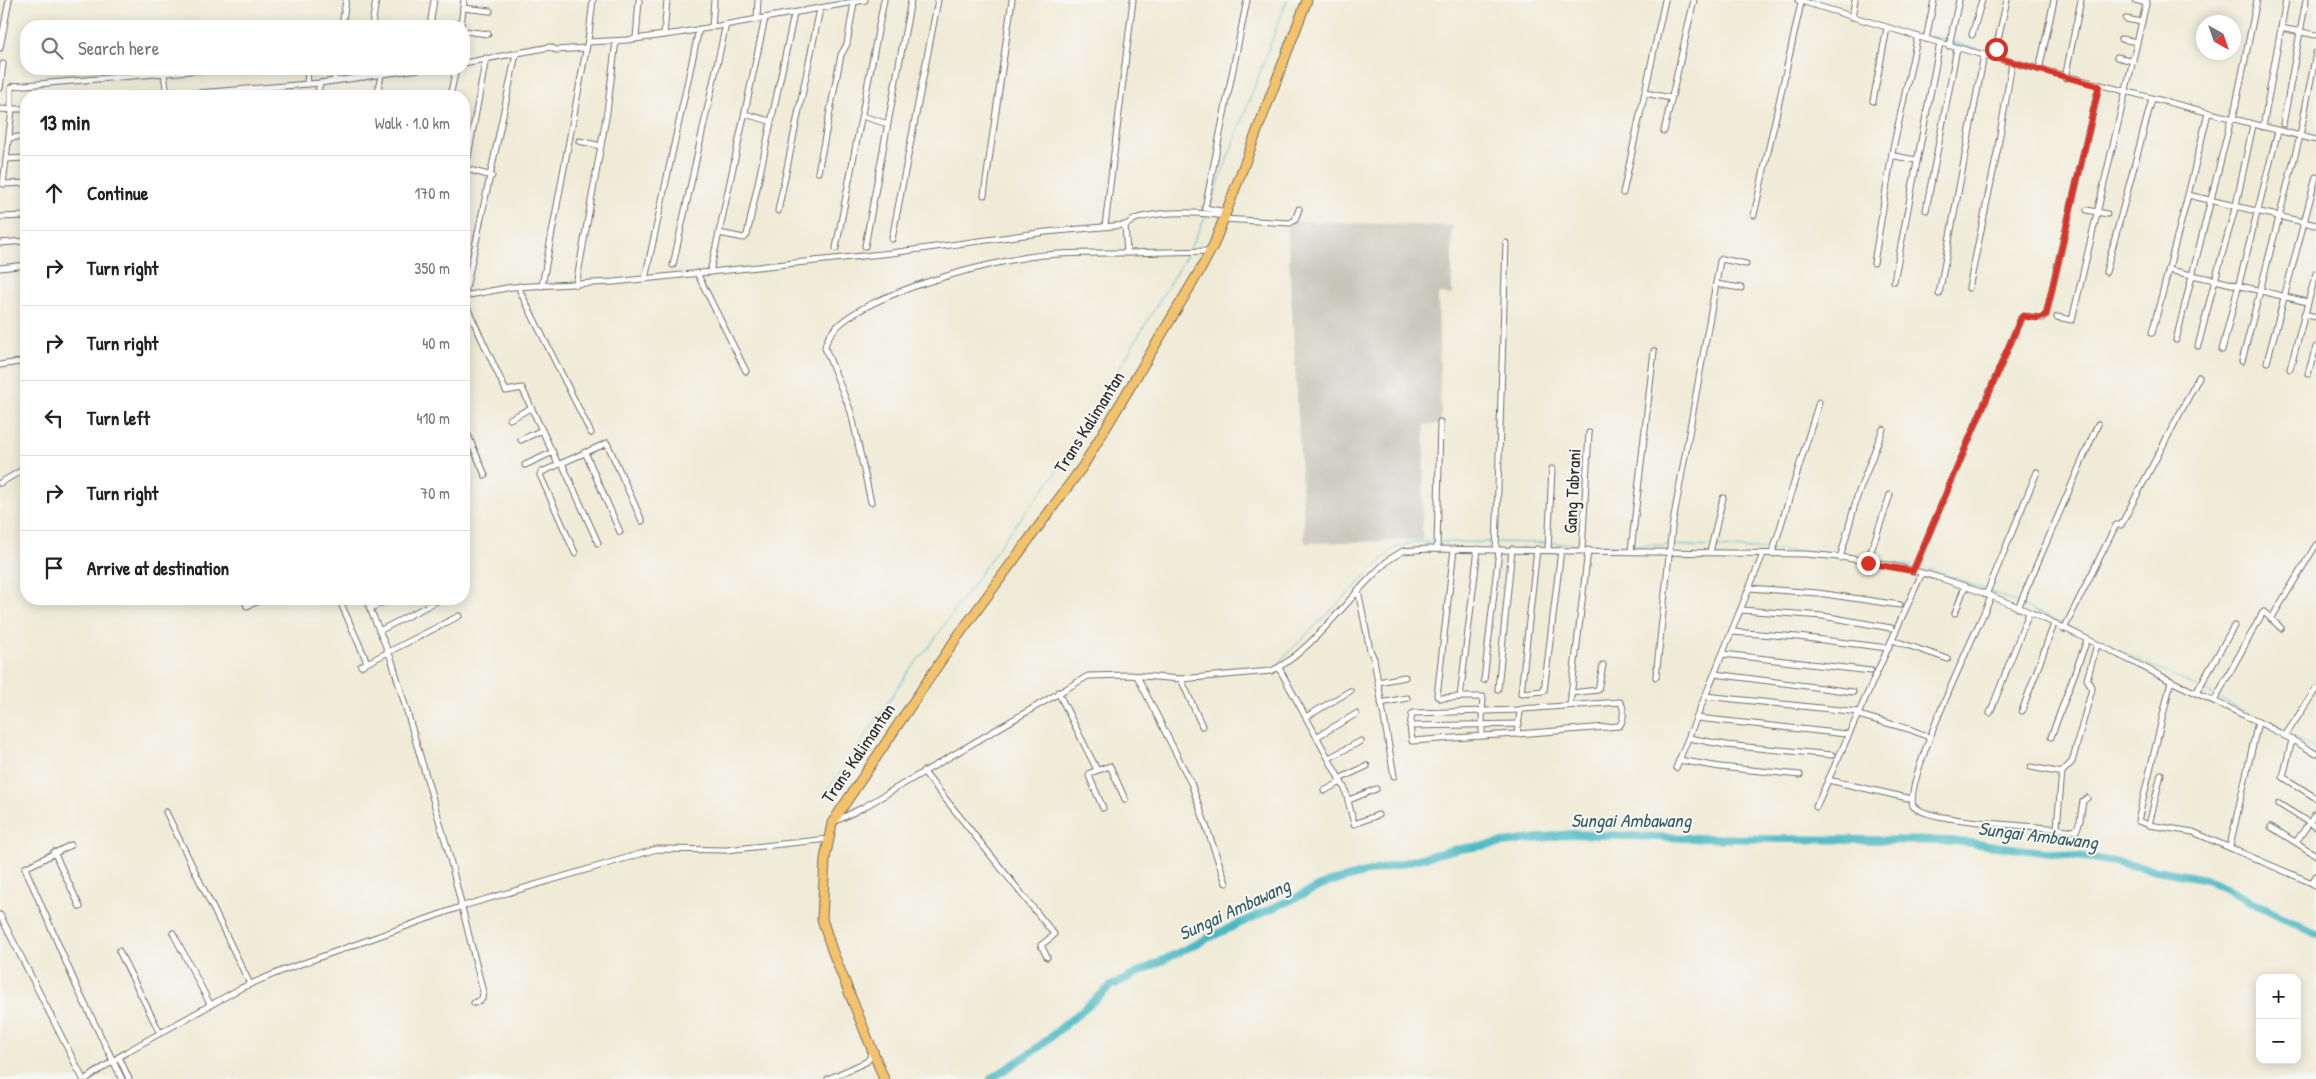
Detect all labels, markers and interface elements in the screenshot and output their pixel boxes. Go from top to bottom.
north arrow [2196,15,2241,60]
search box [20,20,470,75]
icon: search [38,34,66,62]
text: Search here [78,35,159,61]
route start [1985,38,2008,61]
text: 13 min [40,108,90,137]
text: Walk · 1.0 km [375,112,450,134]
icon: ahead [40,179,68,207]
text: Continue [87,180,148,206]
text: 170 m [415,182,450,204]
icon: right [40,254,68,282]
text: Turn right [87,255,158,281]
text: 350 m [414,257,450,279]
icon: right [40,329,68,357]
text: Turn right [87,330,158,356]
text: 40 m [422,332,450,354]
street label: Trans Kalimantan [1048,366,1130,478]
icon: left [40,404,68,432]
text: Turn left [87,405,150,431]
text: 410 m [416,407,450,429]
street label: Gang Tabrani [1557,448,1587,534]
icon: right [40,479,68,507]
text: Turn right [87,480,158,506]
text: 70 m [420,482,450,504]
route end [1857,552,1880,575]
icon: arrive [40,554,68,582]
text: Arrive at destination [87,555,229,581]
street label: Trans Kalimantan [815,698,901,808]
water label: Sungai Ambawang [1571,807,1693,833]
water label: Sungai Ambawang [1977,815,2101,855]
water label: Sungai Ambawang [1174,871,1295,946]
map controls [2256,974,2301,1064]
button: + [2256,974,2301,1019]
button: − [2256,1019,2301,1064]

